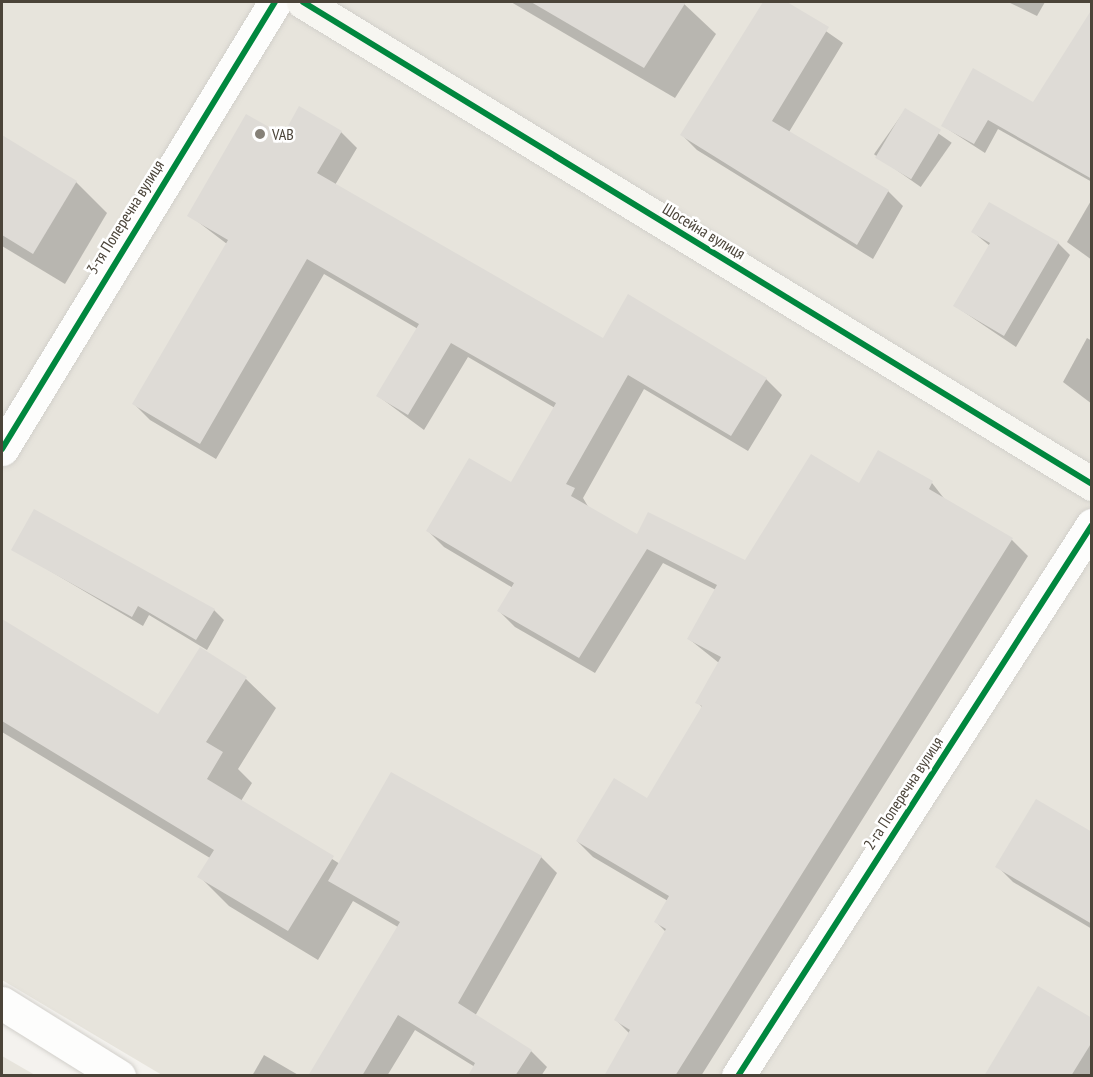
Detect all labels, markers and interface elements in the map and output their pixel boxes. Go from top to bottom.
place label: VAB [272,124,294,144]
marker: VAB [253,127,267,141]
street label: 3-тя Поперечна вулиця [82,156,168,278]
street label: Шосейна вулиця [659,199,749,263]
street label: 2-га Поперечна вулиця [859,733,947,853]

